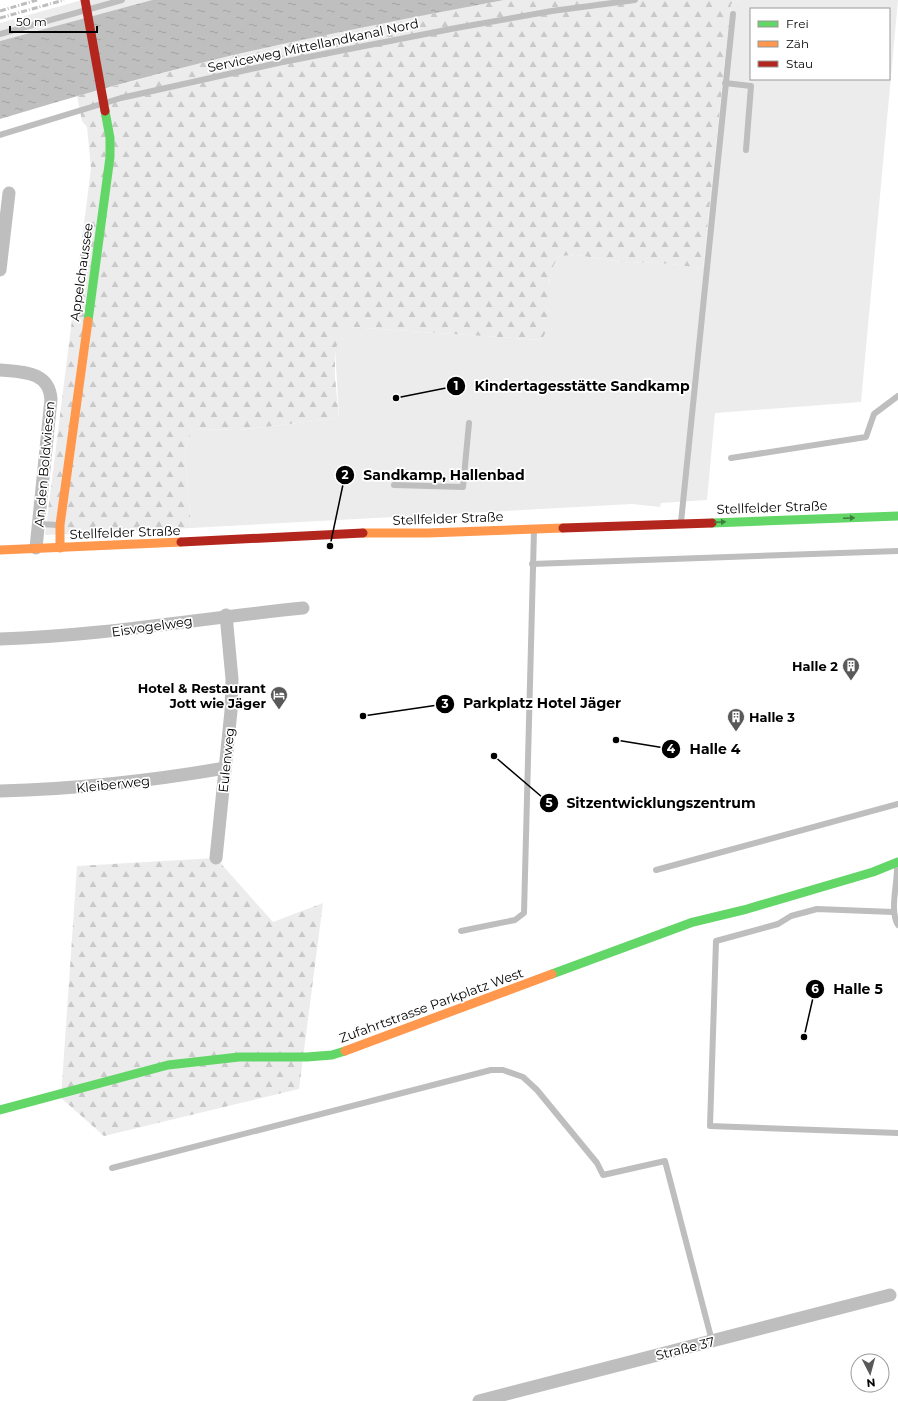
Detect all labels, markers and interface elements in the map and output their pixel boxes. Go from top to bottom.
scale bar [10,8,97,34]
legend [750,8,890,80]
text: 50 m [16,14,47,29]
street label: Serviceweg Mittellandkanal Nord [206,15,420,75]
text: Frei [786,16,809,31]
text: Zäh [786,36,809,51]
text: Stau [786,56,813,71]
street label: Appelchaussee [66,222,96,322]
callout: Kindertagesstätte Sandkamp [446,373,697,399]
text: Kindertagesstätte Sandkamp [474,377,690,395]
text: 1 [454,378,458,393]
street label: An den Boldwiesen [31,400,57,528]
callout: Sandkamp, Hallenbad [335,462,532,488]
text: Sandkamp, Hallenbad [363,466,525,484]
text: 2 [341,467,349,482]
street label: Stellfelder Straße [716,497,828,517]
street label: Stellfelder Straße [392,508,504,528]
one-way arrow [843,514,855,521]
one-way arrow [714,519,727,525]
street label: Stellfelder Straße [69,522,181,542]
street label: Eisvogelweg [110,612,194,640]
building icon: Halle 2 [841,656,861,681]
place label: Halle 2 [792,658,838,674]
place label: Hotel & Restaurant Jott wie Jäger [138,680,266,711]
hotel icon: Hotel & Restaurant Jott wie Jäger [269,685,289,710]
callout: Parkplatz Hotel Jäger [435,691,630,717]
text: Parkplatz Hotel Jäger [463,694,621,712]
text: 3 [440,696,449,711]
building icon: Halle 3 [726,707,746,732]
place label: Halle 3 [749,709,795,725]
street label: Eulenweg [215,727,237,793]
callout: Halle 4 [661,736,748,762]
text: Halle 4 [690,740,741,758]
text: 4 [667,741,676,756]
street label: Kleiberweg [75,772,151,796]
callout: Sitzentwicklungszentrum [539,790,764,816]
text: Sitzentwicklungszentrum [566,794,756,812]
text: 5 [545,795,553,810]
street label: Zufahrtstrasse Parkplatz West [337,964,525,1046]
callout: Halle 5 [805,976,890,1002]
text: Halle 5 [833,980,883,998]
text: 6 [811,981,819,996]
street label: Straße 37 [654,1333,717,1363]
north arrow [850,1353,890,1393]
text: N [866,1376,876,1390]

